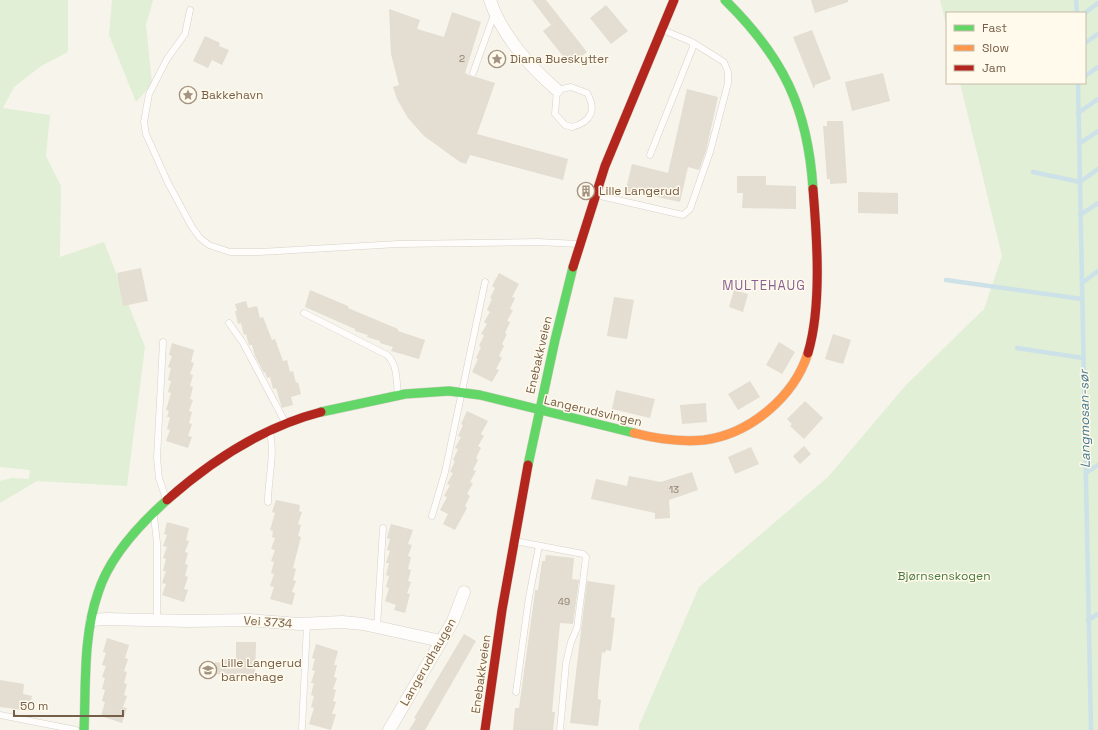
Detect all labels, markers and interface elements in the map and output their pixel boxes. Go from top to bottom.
legend [946,12,1086,84]
text: Fast [982,20,1007,36]
text: Slow [982,40,1009,56]
place icon: Diana Bueskytter [487,49,507,69]
place label: Diana Bueskytter [510,51,609,67]
house number: 2 [459,52,465,65]
text: Jam [982,60,1006,76]
place icon: Bakkehavn [178,85,198,105]
place label: Bakkehavn [201,87,263,103]
building icon: Lille Langerud [576,181,596,201]
place label: Lille Langerud [599,183,680,199]
district label: MULTEHAUG [722,277,806,294]
street label: Enebakkveien [522,314,556,396]
water label: Langmosan-sør [1075,368,1094,468]
street label: Langerudsvingen [542,392,644,430]
house number: 13 [669,483,679,496]
park label: Bjørnsenskogen [897,568,991,584]
house number: 49 [558,595,570,608]
street label: Vei 3734 [243,612,293,632]
street label: Langerudhaugen [396,615,460,709]
street label: Enebakkveien [468,634,494,714]
place label: Lille Langerud barnehage [221,655,302,685]
school or university icon: Lille Langerud barnehage [198,660,218,680]
scale bar [14,692,123,718]
text: 50 m [20,698,48,714]

